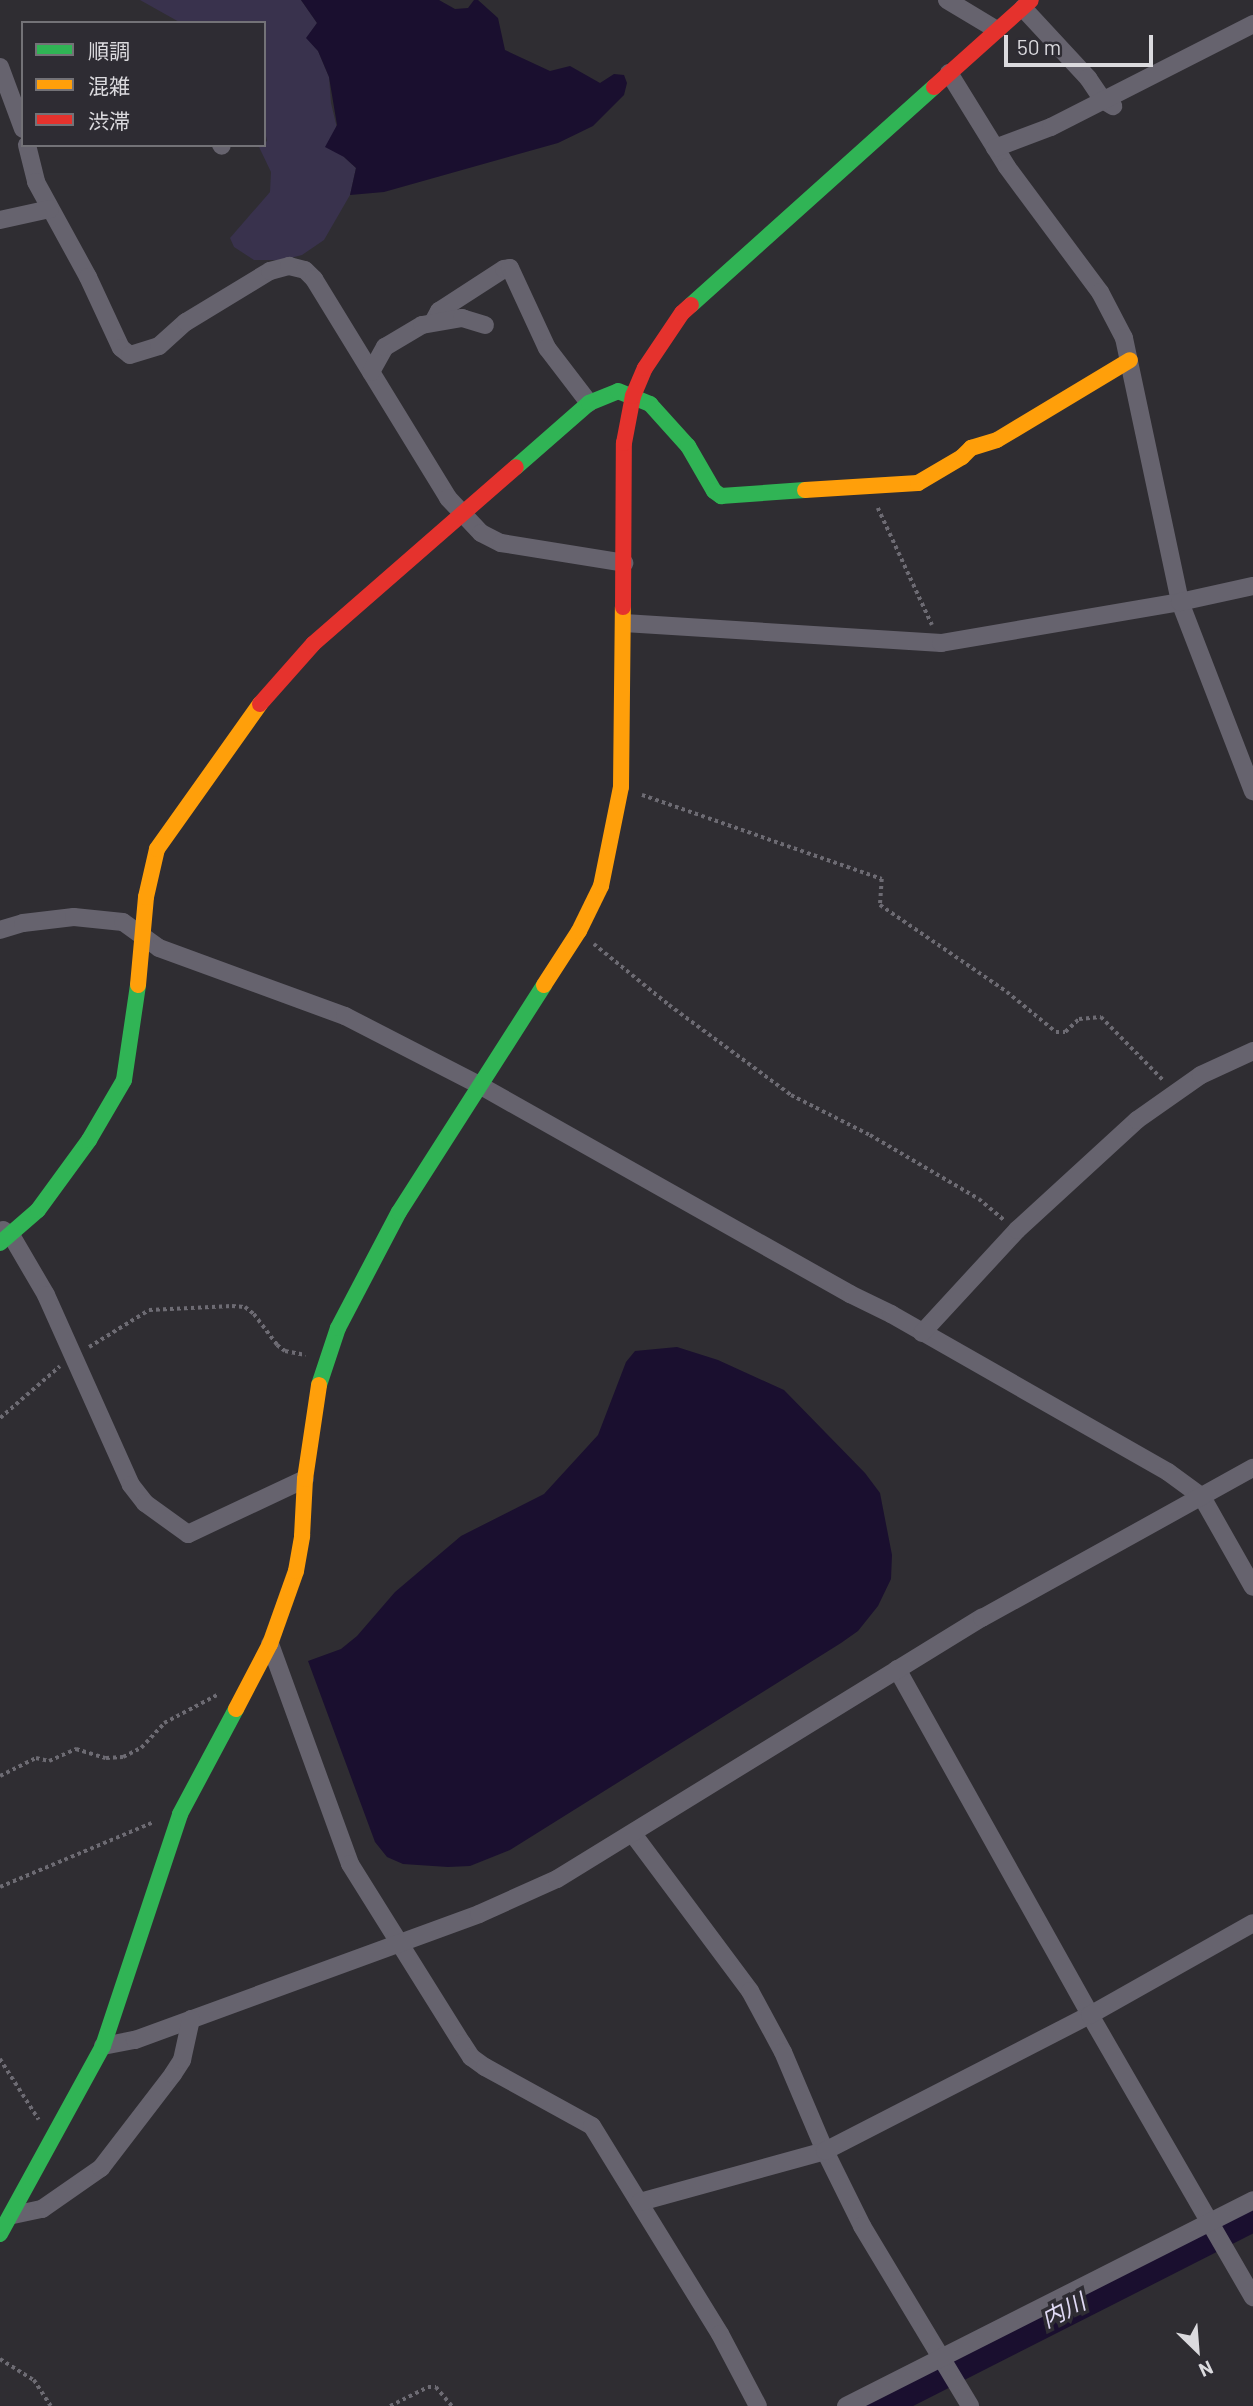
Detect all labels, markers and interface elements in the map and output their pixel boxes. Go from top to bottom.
legend [21,21,266,147]
scale bar [1008,21,1157,65]
text: 50 m [1017,34,1061,59]
text: 順調 [88,38,130,63]
text: 混雑 [88,73,130,98]
text: 渋滞 [88,108,130,133]
water label: 内川 [1036,2287,1090,2333]
north arrow [1162,2315,1232,2385]
text: N [1196,2356,1217,2383]

